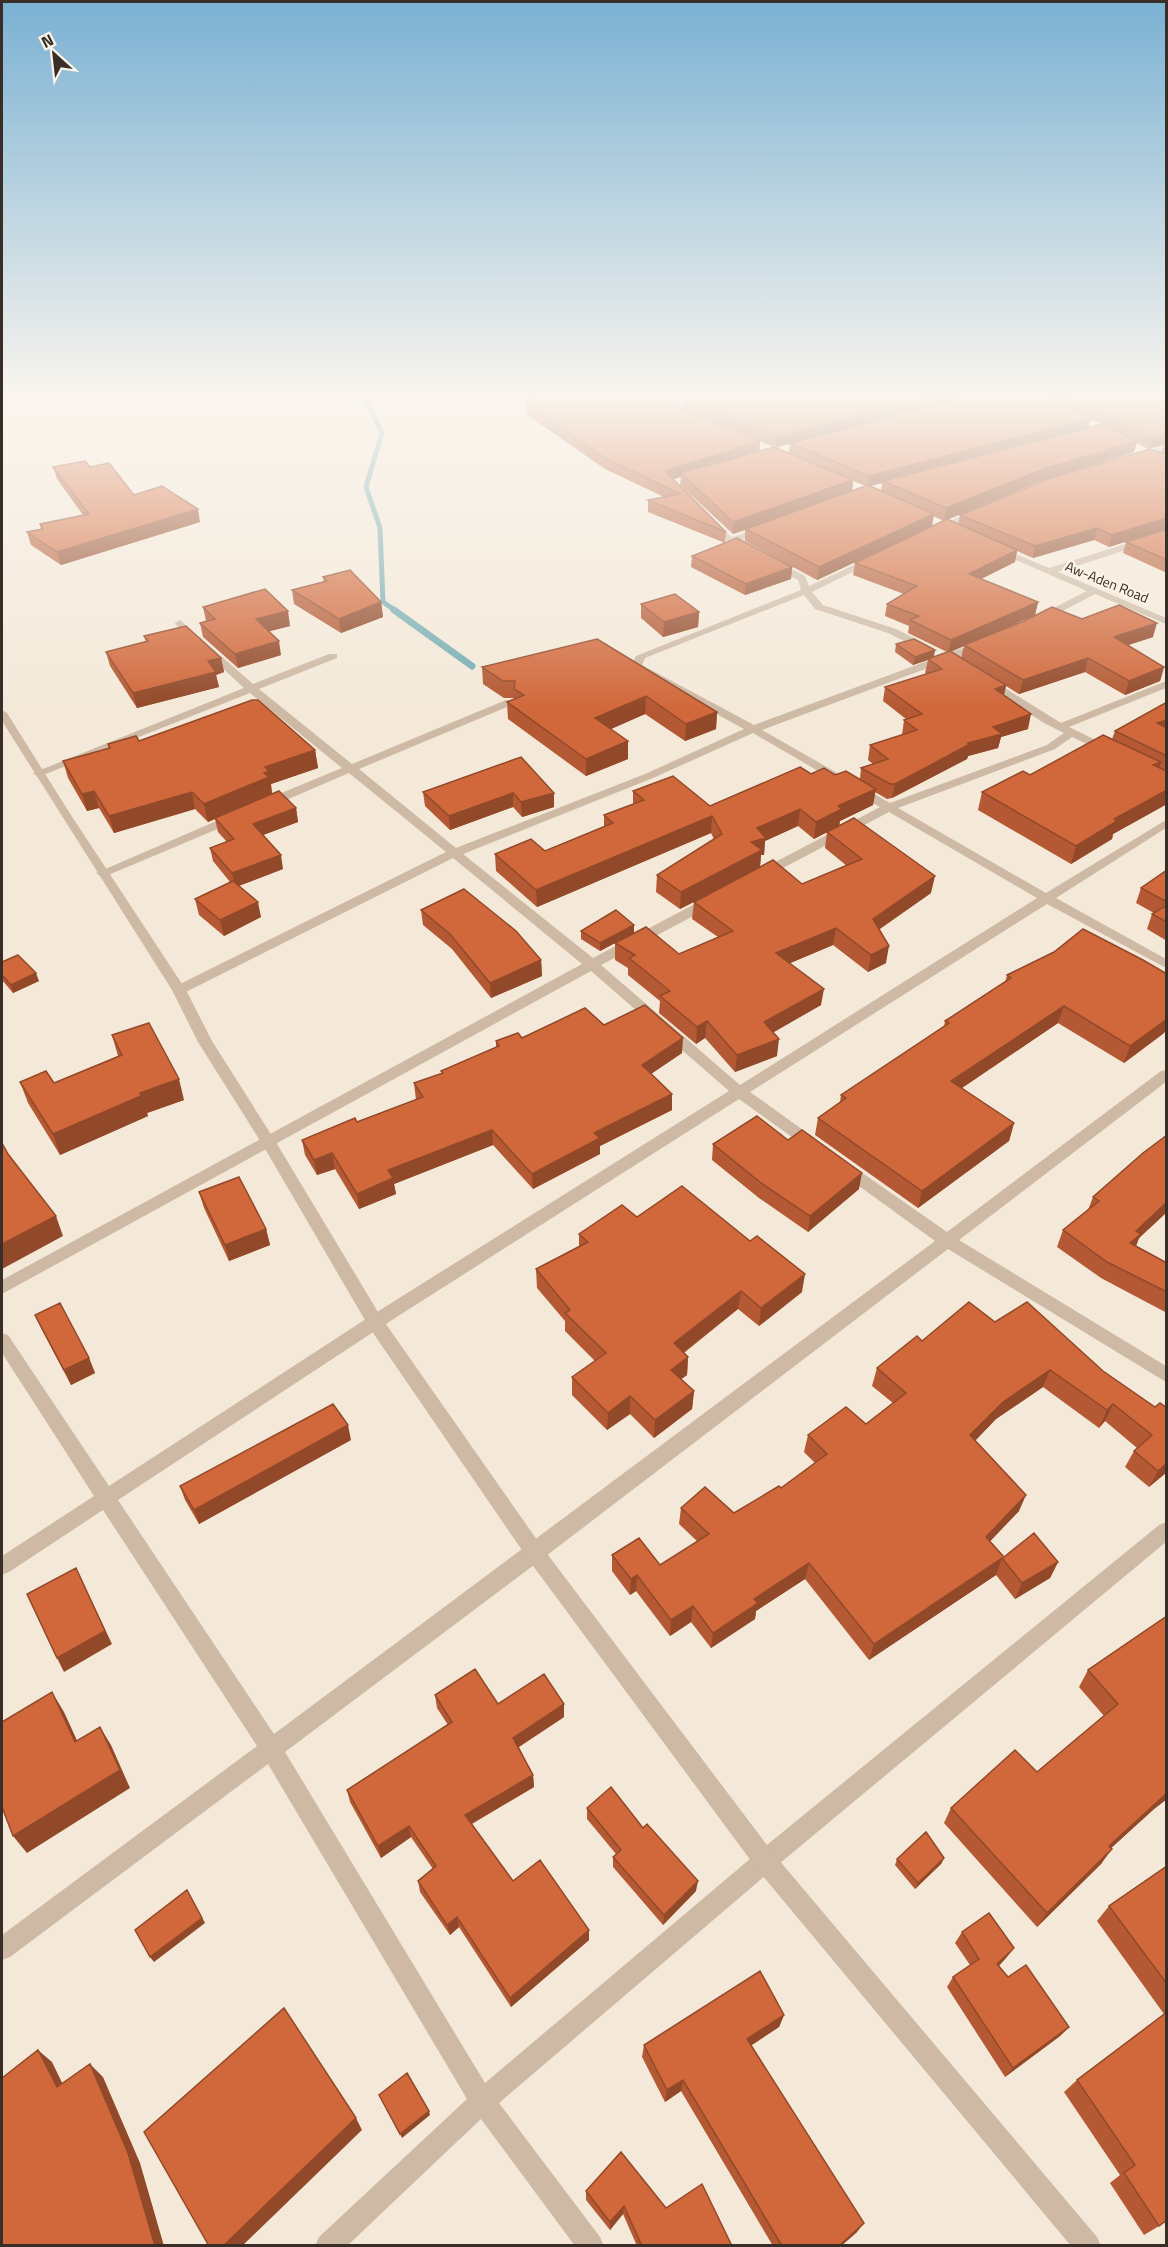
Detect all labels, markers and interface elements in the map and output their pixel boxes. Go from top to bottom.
north arrow [24,24,84,84]
text: N [37,27,58,54]
street label: Aw-Aden Road [1062,555,1152,608]

